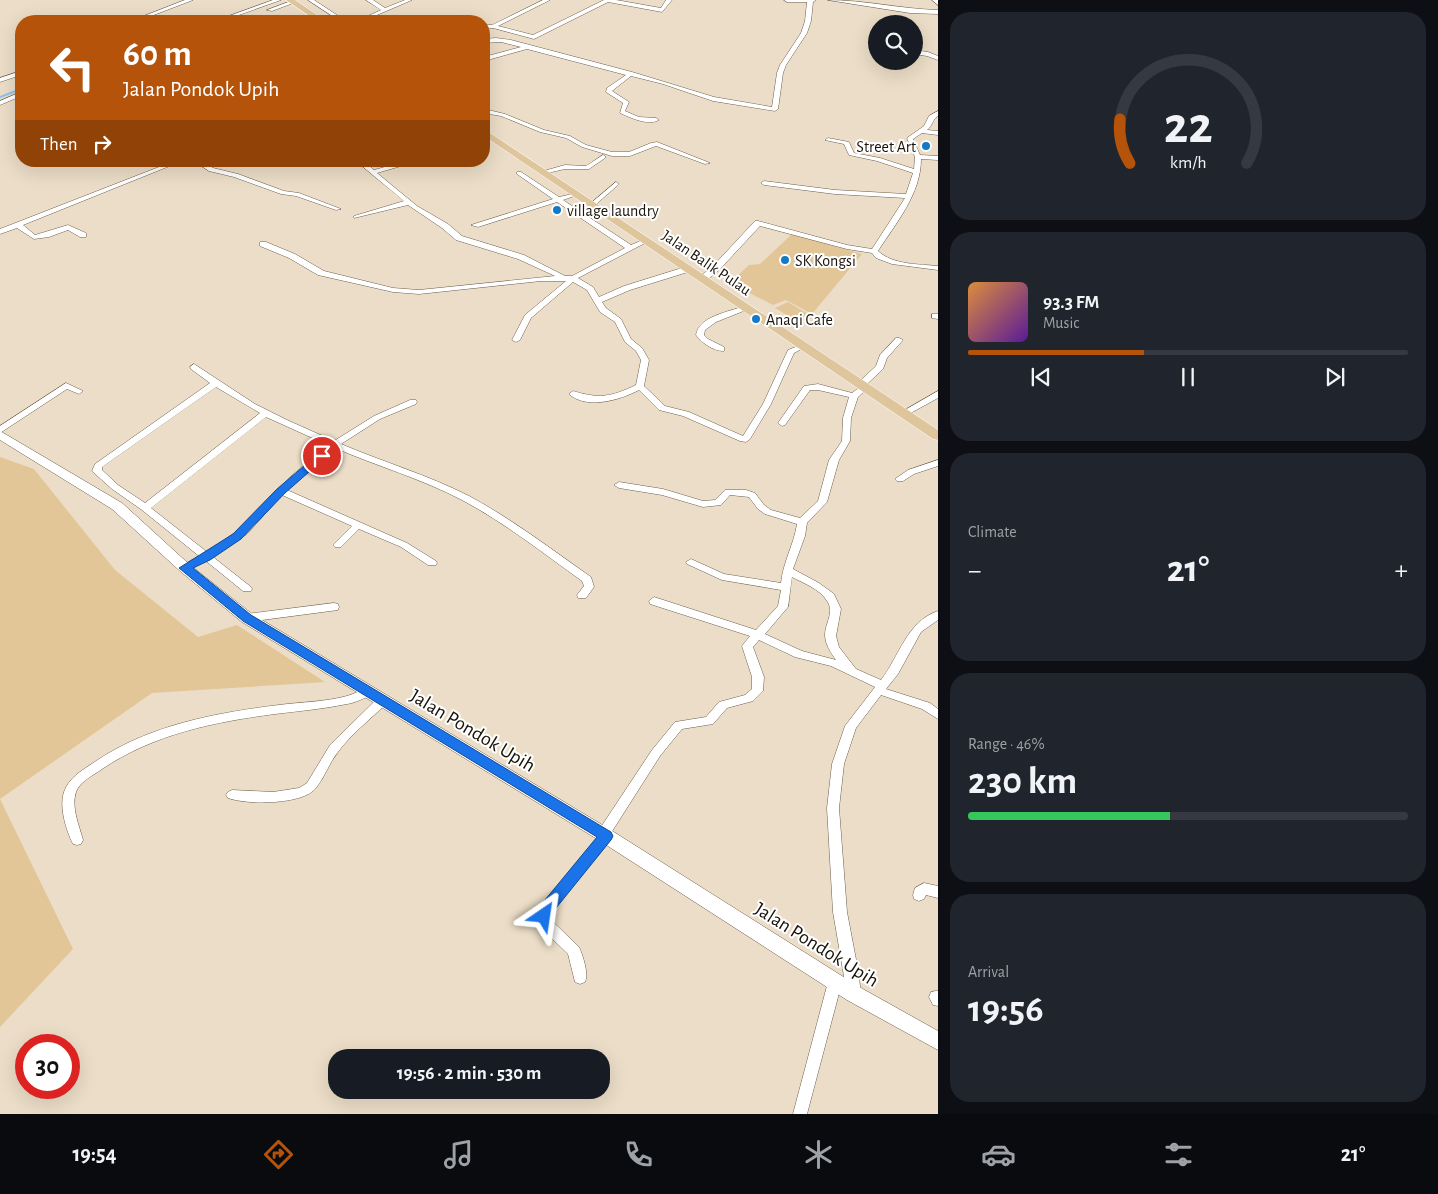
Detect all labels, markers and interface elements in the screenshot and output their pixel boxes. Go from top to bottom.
map controls [868,15,923,70]
button: search [868,15,923,70]
icon: left [40,35,105,100]
text: 60 m [123,37,192,72]
text: Jalan Pondok Upih [123,78,280,100]
text: 22 [1164,100,1212,152]
icon: right [88,130,116,158]
text: Then [40,135,78,154]
place label: Street Art [856,139,916,155]
marker: Street Art [920,140,932,152]
text: km/h [1170,154,1206,172]
place label: village laundry [567,203,659,220]
marker: village laundry [551,204,563,216]
street label: Jalan Balik Pulau [659,227,754,298]
place label: SK Kongsi [795,253,856,269]
marker: SK Kongsi [779,254,791,266]
text: 93.3 FM [1043,293,1099,312]
place label: Anaqi Cafe [766,312,833,328]
marker: Anaqi Cafe [750,313,762,325]
text: Music [1043,315,1079,331]
icon: previous [1027,363,1055,391]
icon: pause [1174,363,1202,391]
icon: next [1321,363,1349,391]
pin [301,435,343,477]
icon: arrive [308,442,336,470]
text: Climate [968,524,1017,540]
text: 21° [1167,551,1209,589]
text: − [968,557,981,585]
text: + [1395,557,1408,585]
street label: Jalan Pondok Upih [406,686,539,776]
text: Range · 46% [968,736,1045,752]
text: 230 km [968,763,1077,801]
position arrow [517,889,569,941]
street label: Jalan Pondok Upih [751,899,882,991]
text: Arrival [968,964,1009,980]
text: 19:56 [968,991,1044,1029]
speed limit sign: 30 [15,1034,80,1099]
text: 19:56 · 2 min · 530 m [397,1064,541,1083]
icon: directions [261,1137,296,1172]
icon: music [441,1137,476,1172]
icon: phone [621,1137,656,1172]
icon: climate [801,1137,836,1172]
icon: car [981,1137,1016,1172]
icon: filters [1161,1137,1196,1172]
text: 19:54 [72,1143,117,1165]
text: 21° [1341,1143,1365,1165]

